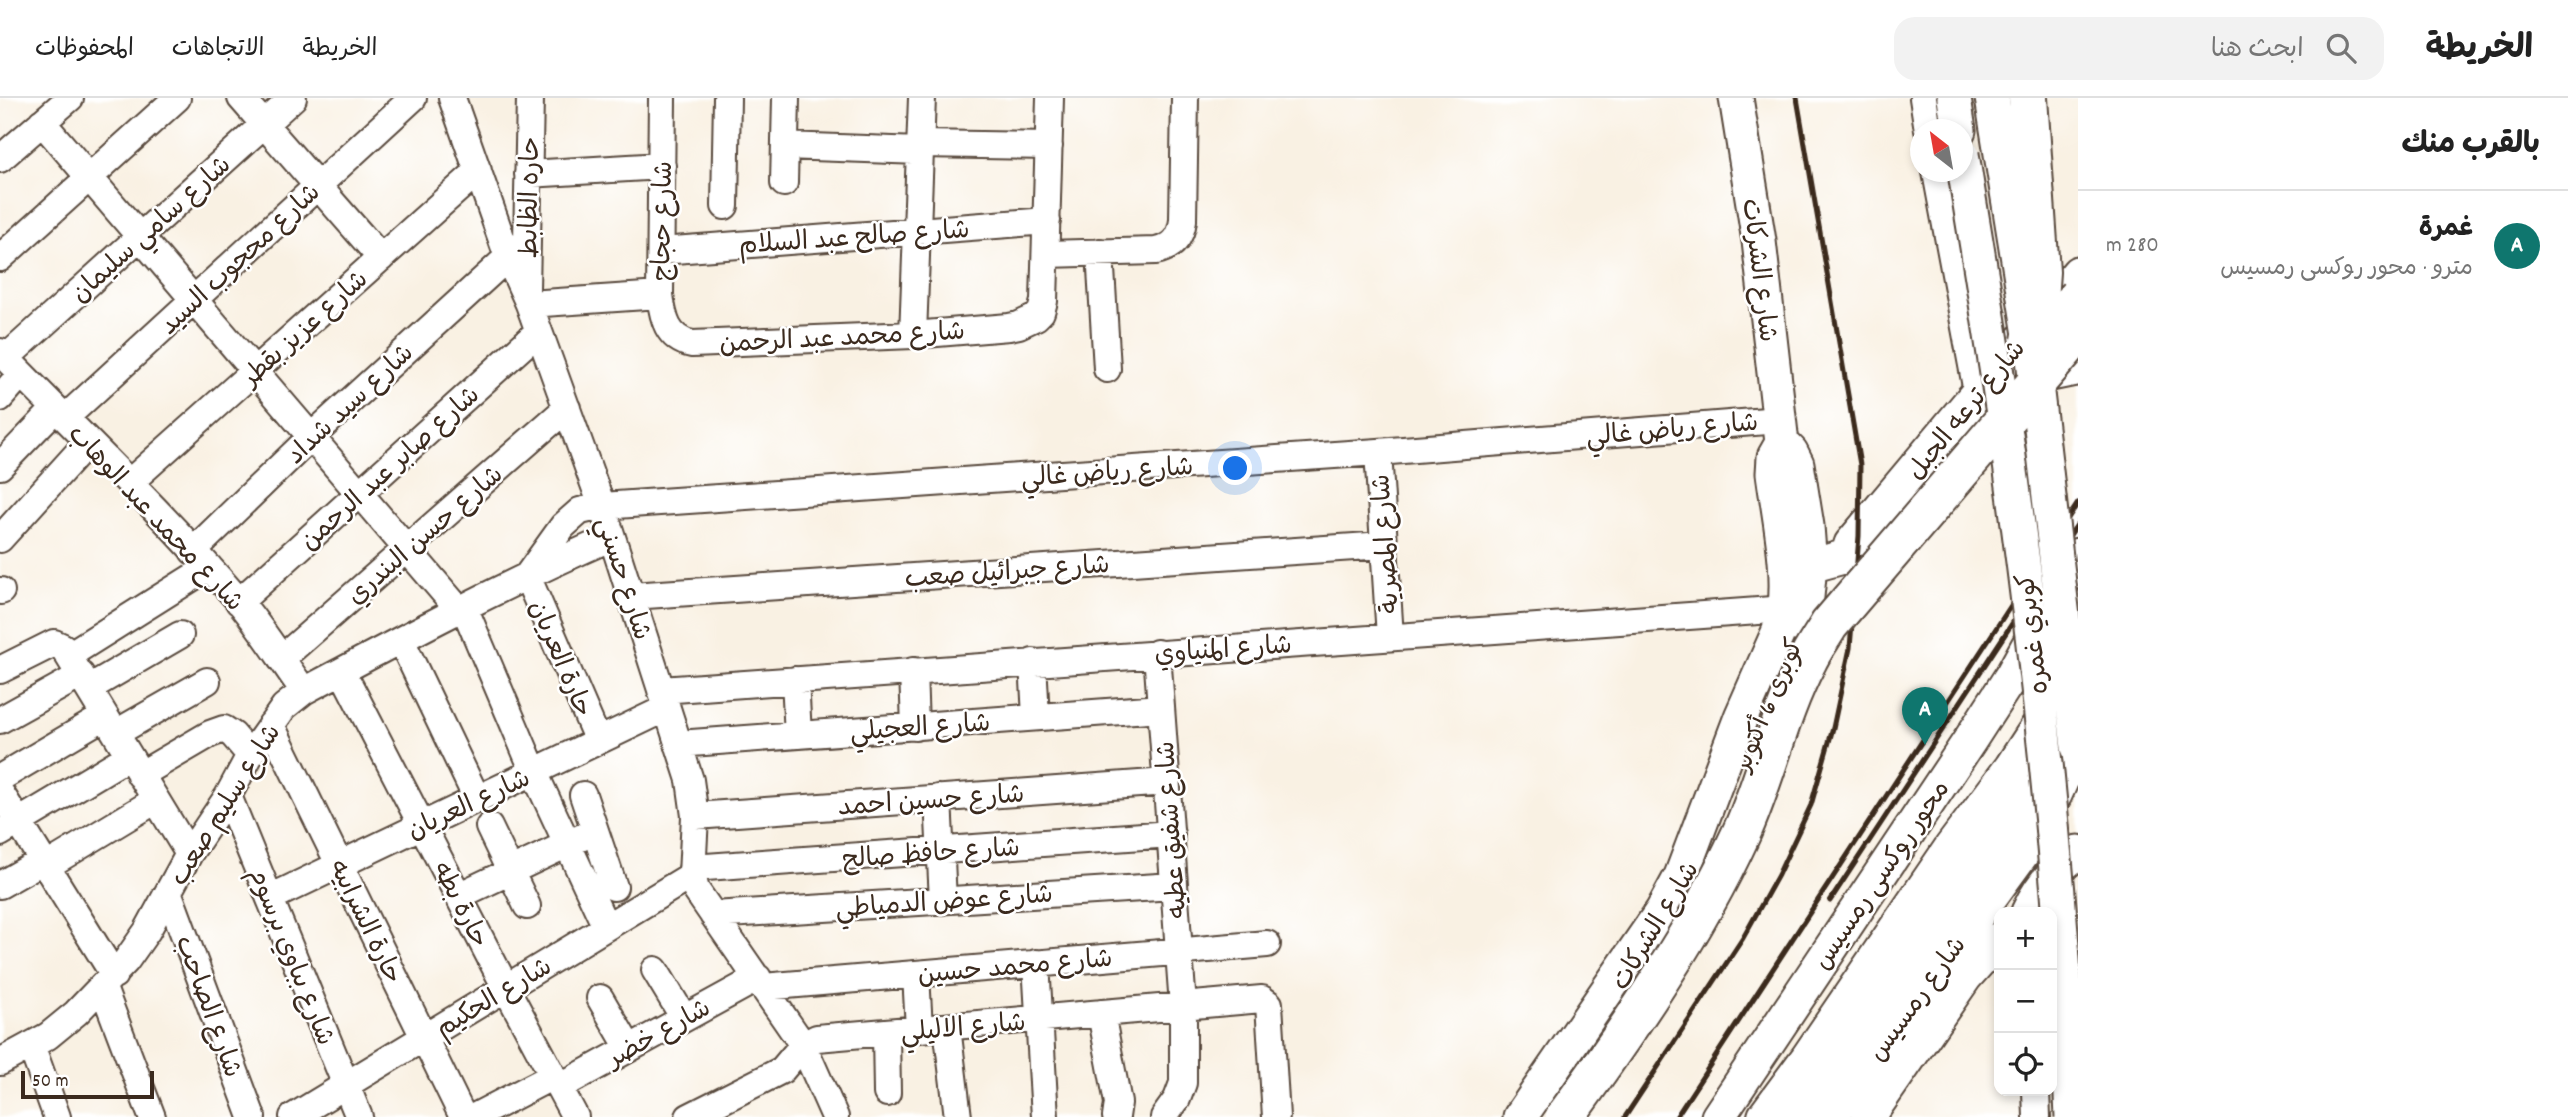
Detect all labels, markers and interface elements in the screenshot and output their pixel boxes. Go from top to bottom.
search box [1894,17,2384,80]
text: الخريطة [2426,27,2533,74]
icon: search [2322,29,2360,67]
text: ابحث هنا [2211,32,2304,69]
text: المحفوظات [35,33,134,67]
text: الاتجاهات [172,33,265,67]
text: الخريطة [303,33,377,67]
north arrow [1910,119,1973,182]
text: بالقرب منك [2402,125,2540,168]
street label: حاره الظابط [512,137,551,259]
street label: شارع سامي سليمان [64,148,241,314]
street label: شارع حجاج [645,161,684,281]
street label: شارع محجوب السيد [153,176,330,345]
street label: شارع الشركات [1730,196,1785,344]
text: غمرة [2419,211,2473,248]
street label: شارع صالح عبد السلام [737,213,971,266]
text: 280 m [2106,230,2159,263]
text: A [2511,230,2523,263]
text: مترو · محور روكسى رمسيس [2220,253,2473,286]
street label: شارع عزيز بقطر [234,263,378,398]
street label: شارع محمد عبد الرحمن [718,315,966,364]
street label: شارع ترعه الجبل [1899,333,2036,489]
street label: شارع سيد شداد [279,337,423,475]
street label: شارع صابر عبد الرحمن [293,379,490,561]
street label: شارع رياض غالي [1585,406,1760,458]
street label: شارع محمد عبد الوهاب [58,418,251,621]
street label: شارع رياض غالي [1020,450,1195,500]
your location [1218,451,1252,485]
street label: شارع حسن البندري [340,458,513,615]
street label: شارع المصرية [1364,473,1411,615]
street label: شارع حسني [583,513,659,646]
street label: شارع جبرائيل صعب [904,548,1111,599]
street label: كوبري غمره [2009,571,2060,696]
street label: حارة العريان [518,595,600,724]
street label: شارع المنياوي [1153,628,1293,675]
street label: كوبرى 6 أكتوبر [1725,633,1815,779]
pin: A [1902,687,1948,745]
street label: شارع العجيلي [849,706,992,754]
street label: شارع سليم صعب [162,718,292,894]
street label: شارع شفيق عطيه [1149,740,1198,920]
street label: شارع العريان [402,761,537,851]
street label: محور روكسى رمسيس [1806,774,1960,978]
street label: شارع حسين احمد [837,778,1026,827]
street label: شارع حافظ صالح [841,831,1021,880]
street label: حارة الشرابيه [318,854,410,991]
street label: شارع الشركات [1604,855,1710,998]
street label: حارة بطه [421,856,496,955]
street label: شارع بباوي برسوم [237,863,342,1052]
street label: شارع عوض الدمياطي [834,877,1054,931]
map controls [1994,907,2057,1096]
button: + [1994,907,2057,970]
street label: شارع رمسيس [1861,930,1977,1070]
street label: شارع الصاحب [164,931,249,1083]
street label: شارع محمد حسين [916,942,1114,995]
street label: شارع الحكيم [430,950,560,1048]
button: − [1994,970,2057,1033]
street label: شارع خضر [599,991,718,1080]
street label: شارع الاليلي [899,1006,1027,1054]
button: locate [1994,1033,2057,1096]
scale bar [21,1068,154,1100]
text: 50 m [32,1069,69,1096]

